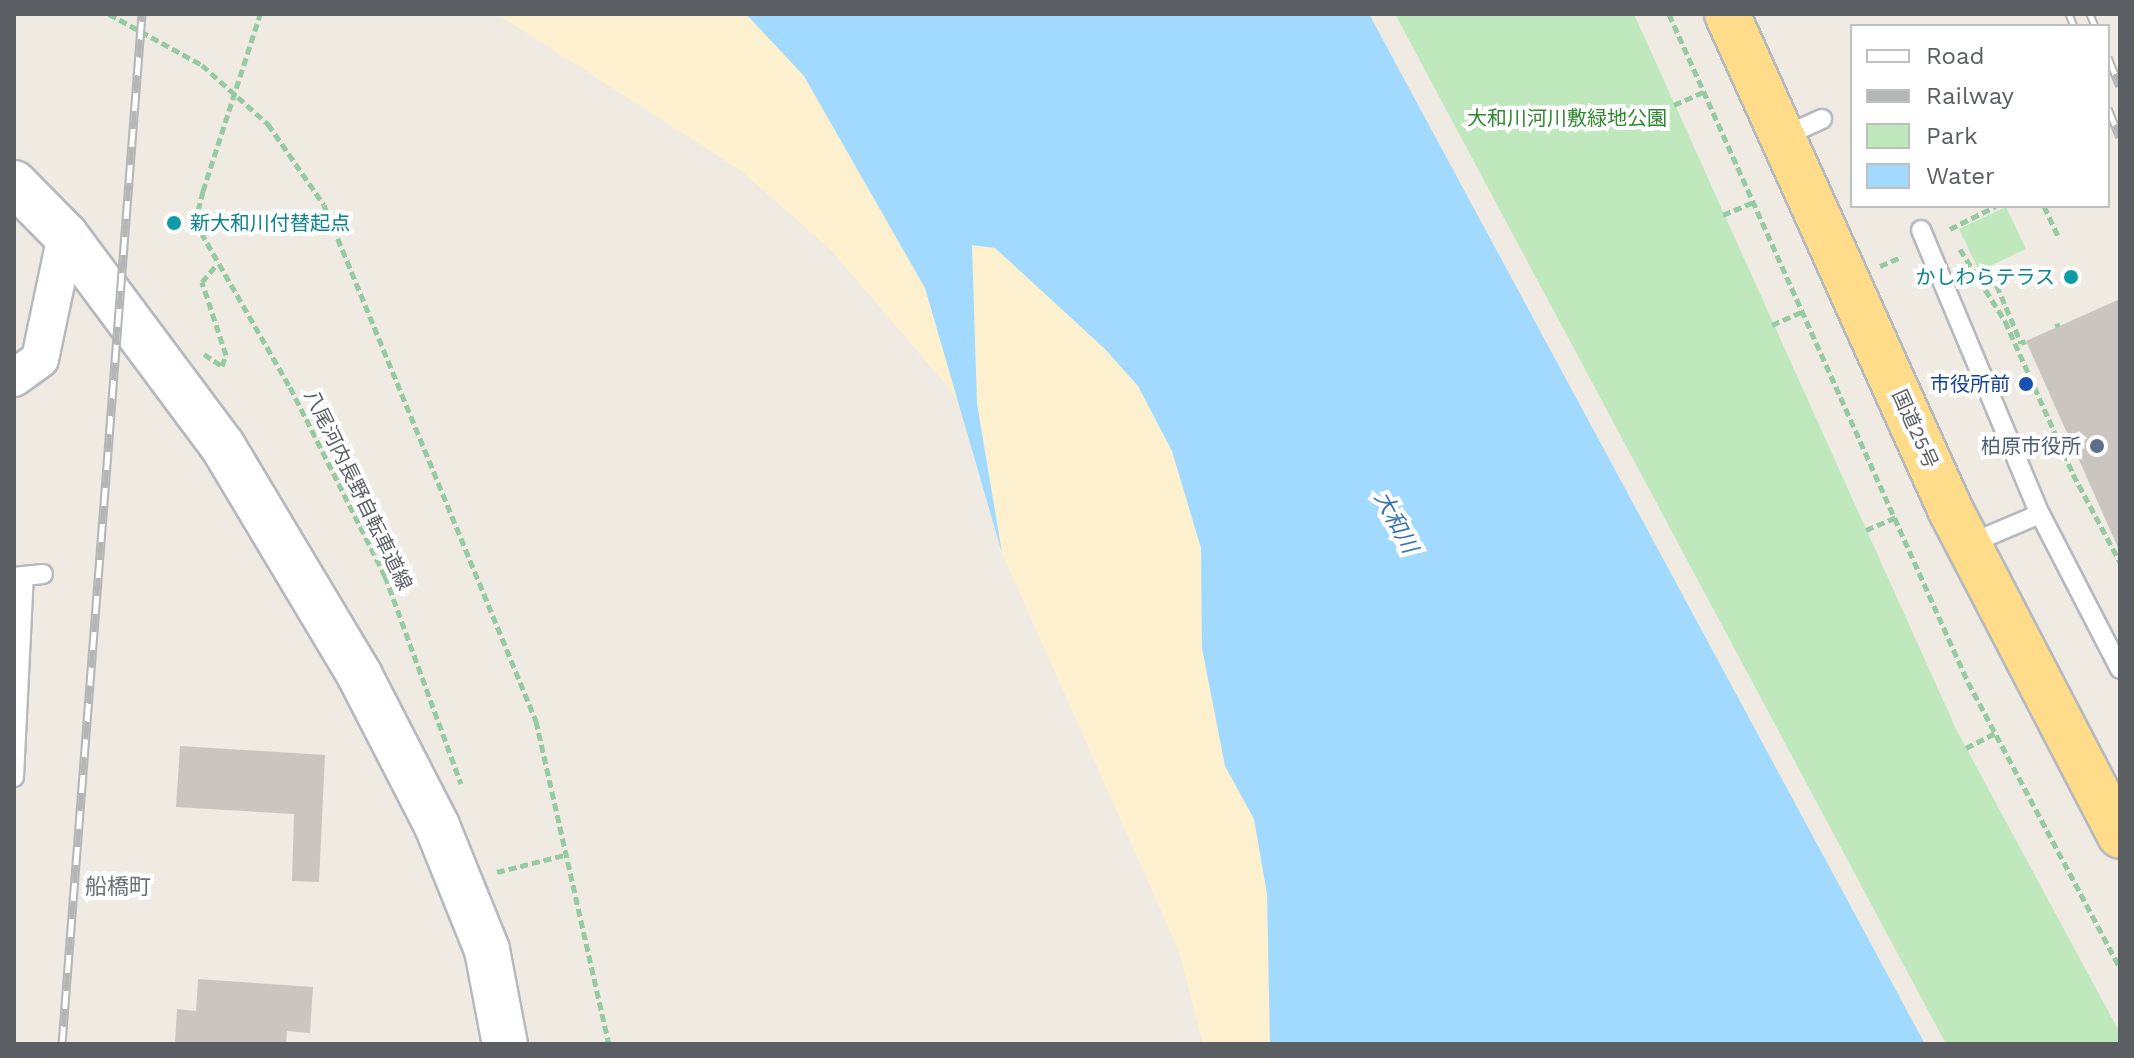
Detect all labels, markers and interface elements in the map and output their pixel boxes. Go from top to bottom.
legend [1850,24,2110,208]
text: Road [1926,42,1985,70]
text: Railway [1926,82,2014,110]
park label: 大和川河川敷緑地公園 [1467,106,1667,130]
text: Park [1926,122,1978,150]
text: Water [1926,162,1995,190]
place label: 新大和川付替起点 [190,211,350,235]
marker: 新大和川付替起点 [165,214,183,232]
place label: かしわらテラス [1915,265,2055,289]
marker: かしわらテラス [2062,268,2080,286]
place label: 市役所前 [1930,372,2010,396]
marker: 市役所前 [2017,375,2035,393]
street label: 八尾河内長野自転車道線 [299,386,417,594]
street label: 国道25号 [1887,386,1943,472]
place label: 柏原市役所 [1981,434,2081,458]
marker: 柏原市役所 [2088,437,2106,455]
water label: 大和川 [1369,487,1423,557]
district label: 船橋町 [85,874,151,900]

